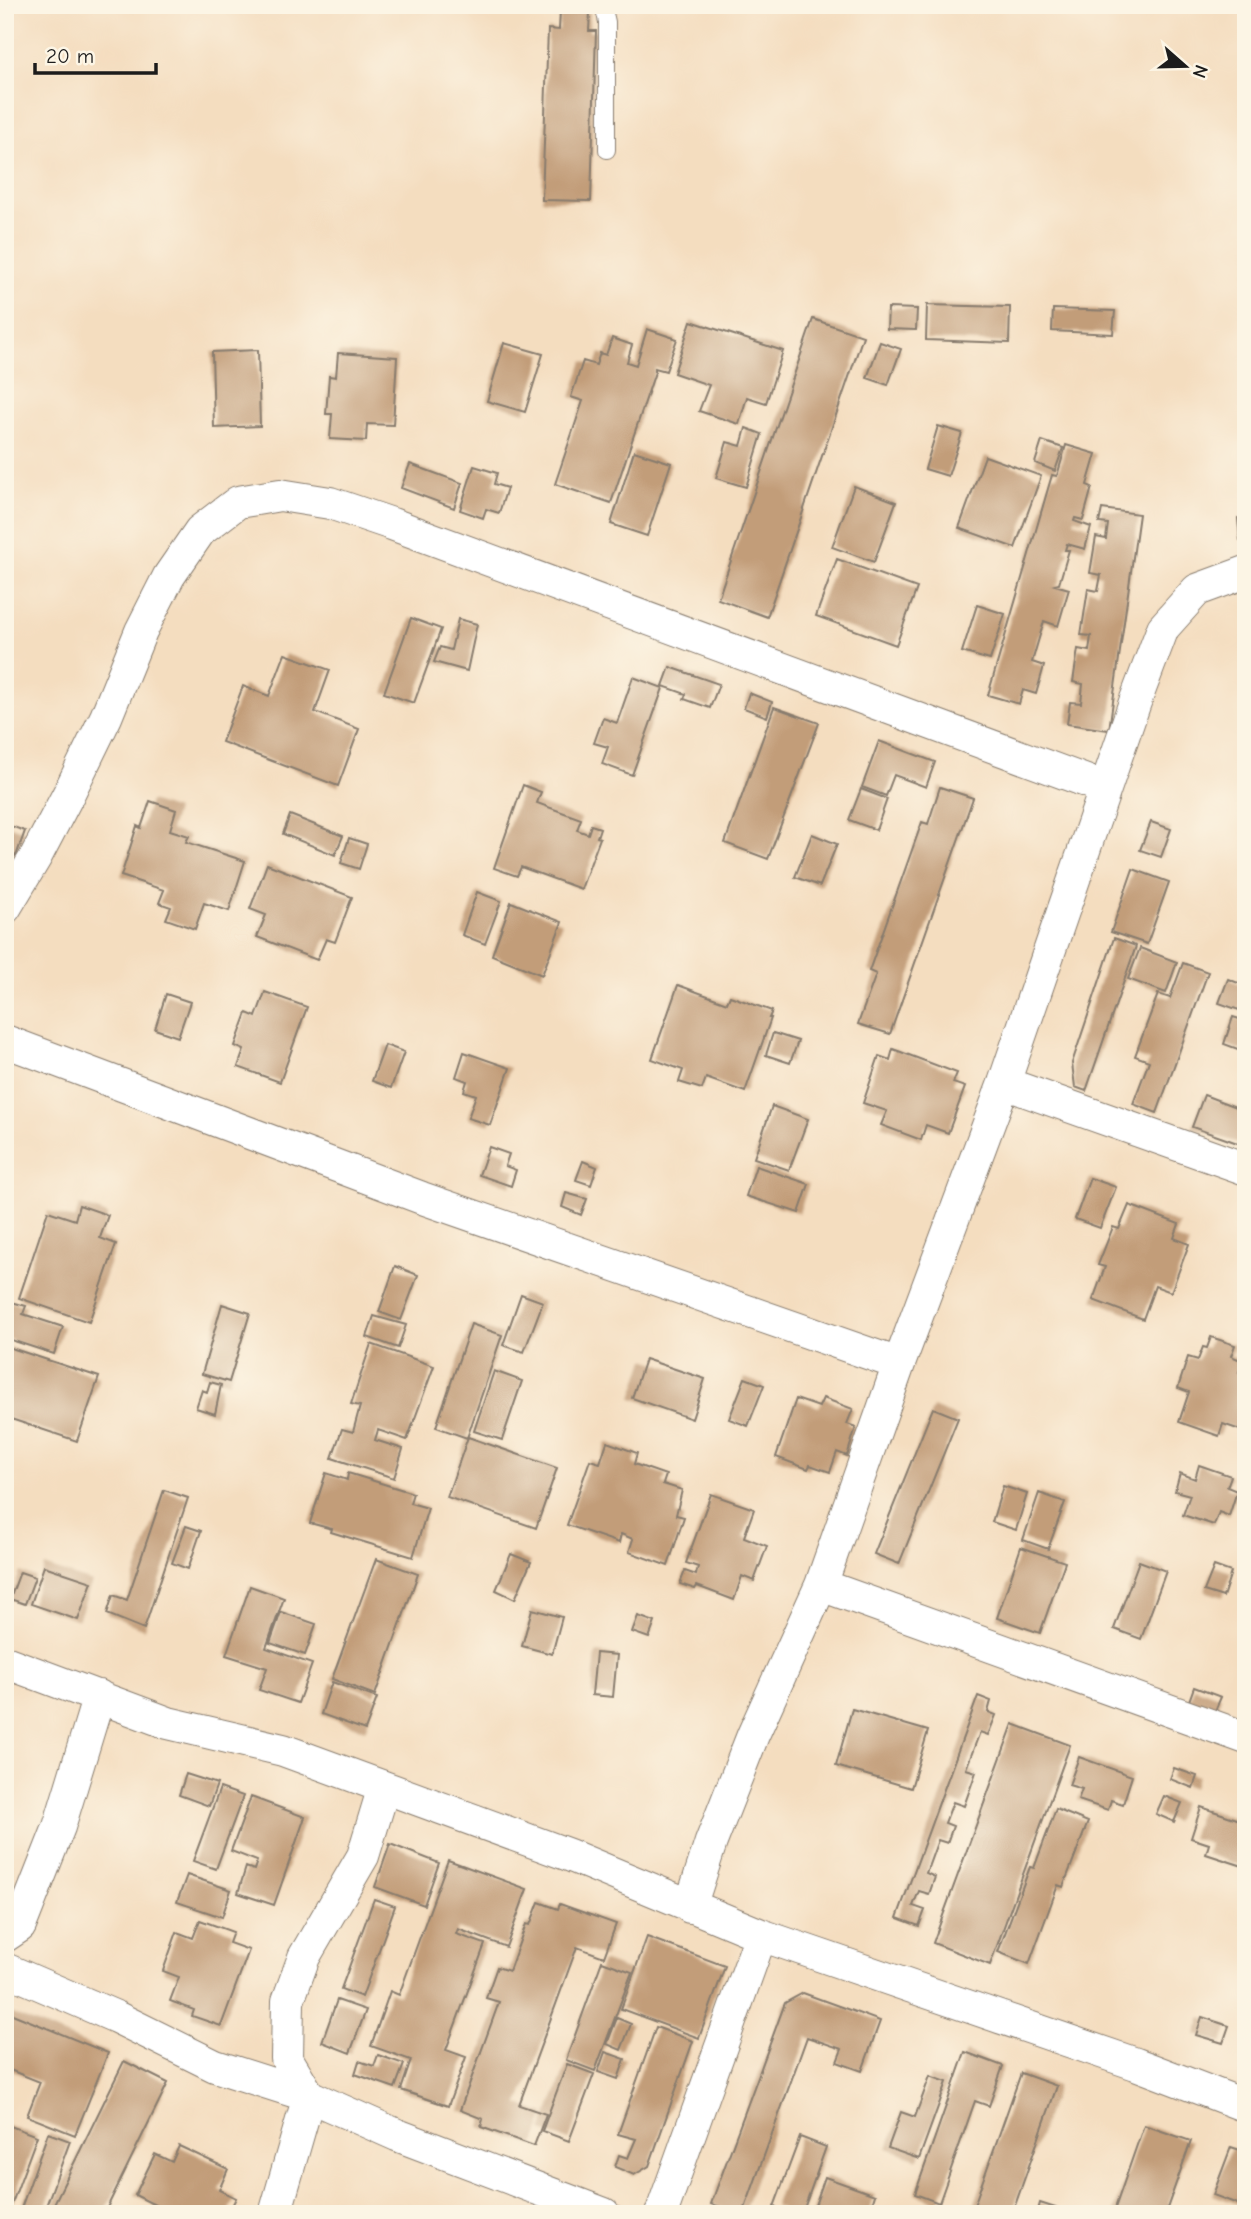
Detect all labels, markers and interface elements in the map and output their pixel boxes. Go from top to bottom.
scale bar [35,32,156,76]
north arrow [1150,32,1220,102]
text: 20 m [46,44,94,68]
text: N [1188,62,1212,81]

